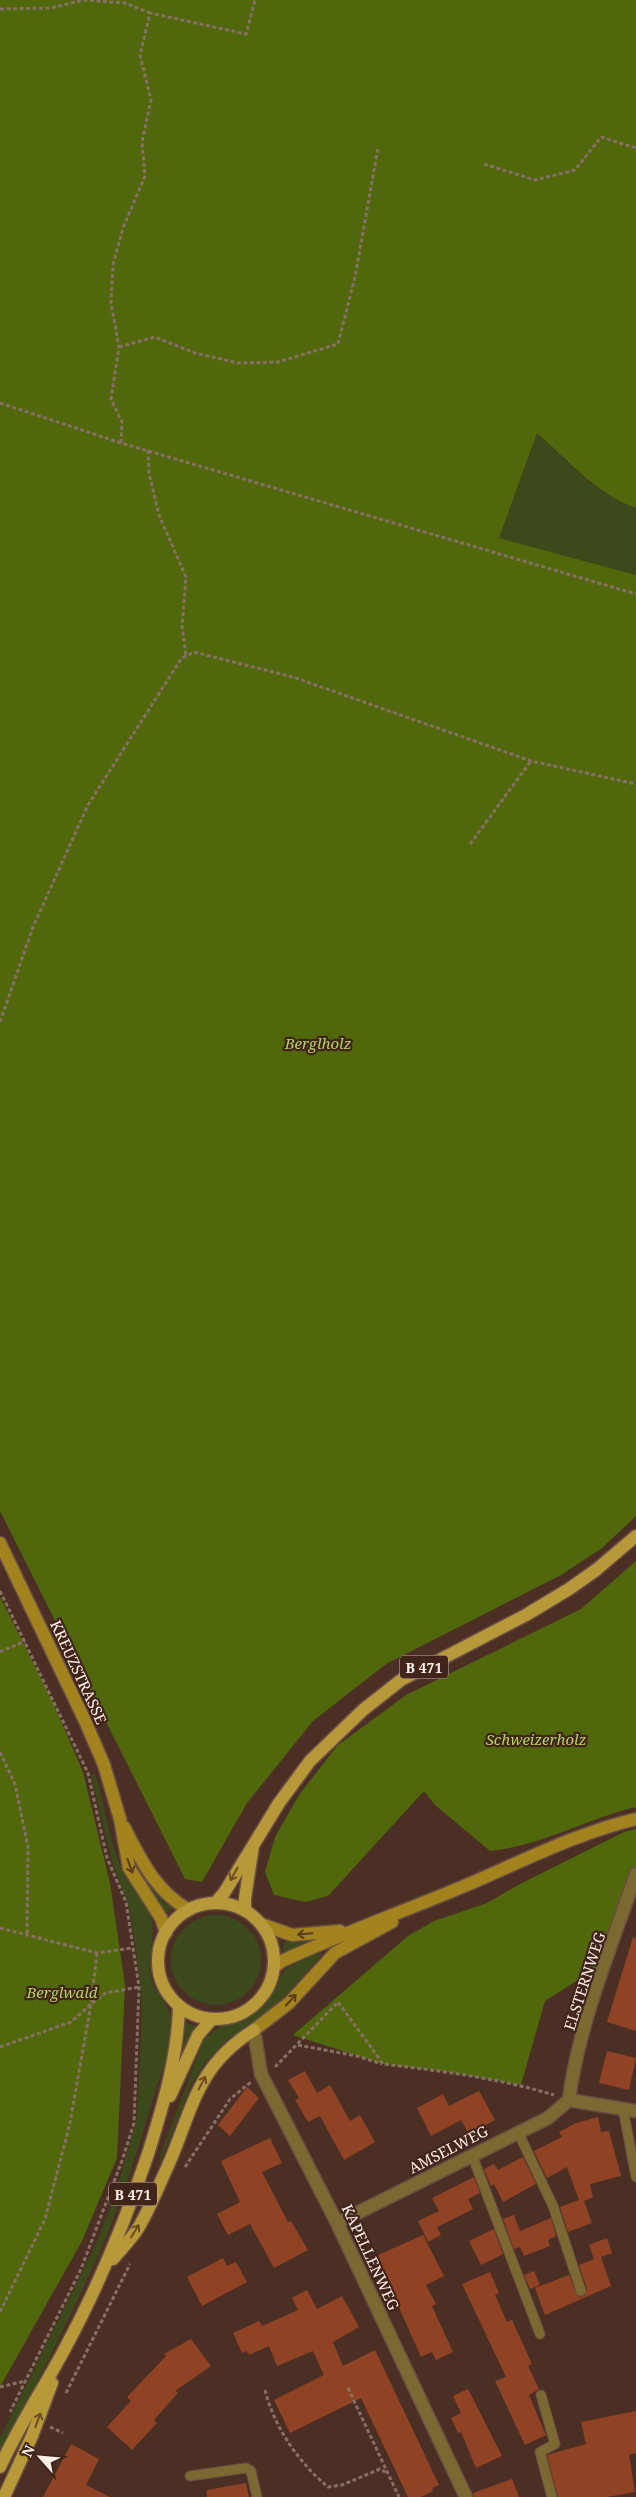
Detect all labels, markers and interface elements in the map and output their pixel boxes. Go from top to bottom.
park label: Berglholz [284,1033,352,1053]
street label: KREUZSTRASSE [46,1617,112,1727]
road number: B 471 [400,1655,448,1678]
park label: Schweizerholz [486,1729,587,1749]
one-way arrow [126,1858,135,1873]
one-way arrow [229,1867,239,1882]
one-way arrow [297,1929,313,1939]
street label: ELSTERNWEG [559,1929,609,2033]
park label: Berglwald [25,1982,98,2002]
one-way arrow [285,1993,297,2006]
one-way arrow [198,2076,207,2091]
street label: AMSELWEG [405,2120,491,2178]
road number: B 471 [109,2182,157,2206]
street label: KAPELLENWEG [338,2201,404,2313]
one-way arrow [130,2224,140,2238]
one-way arrow [34,2412,43,2428]
north arrow [15,2432,65,2482]
text: N [17,2442,39,2460]

